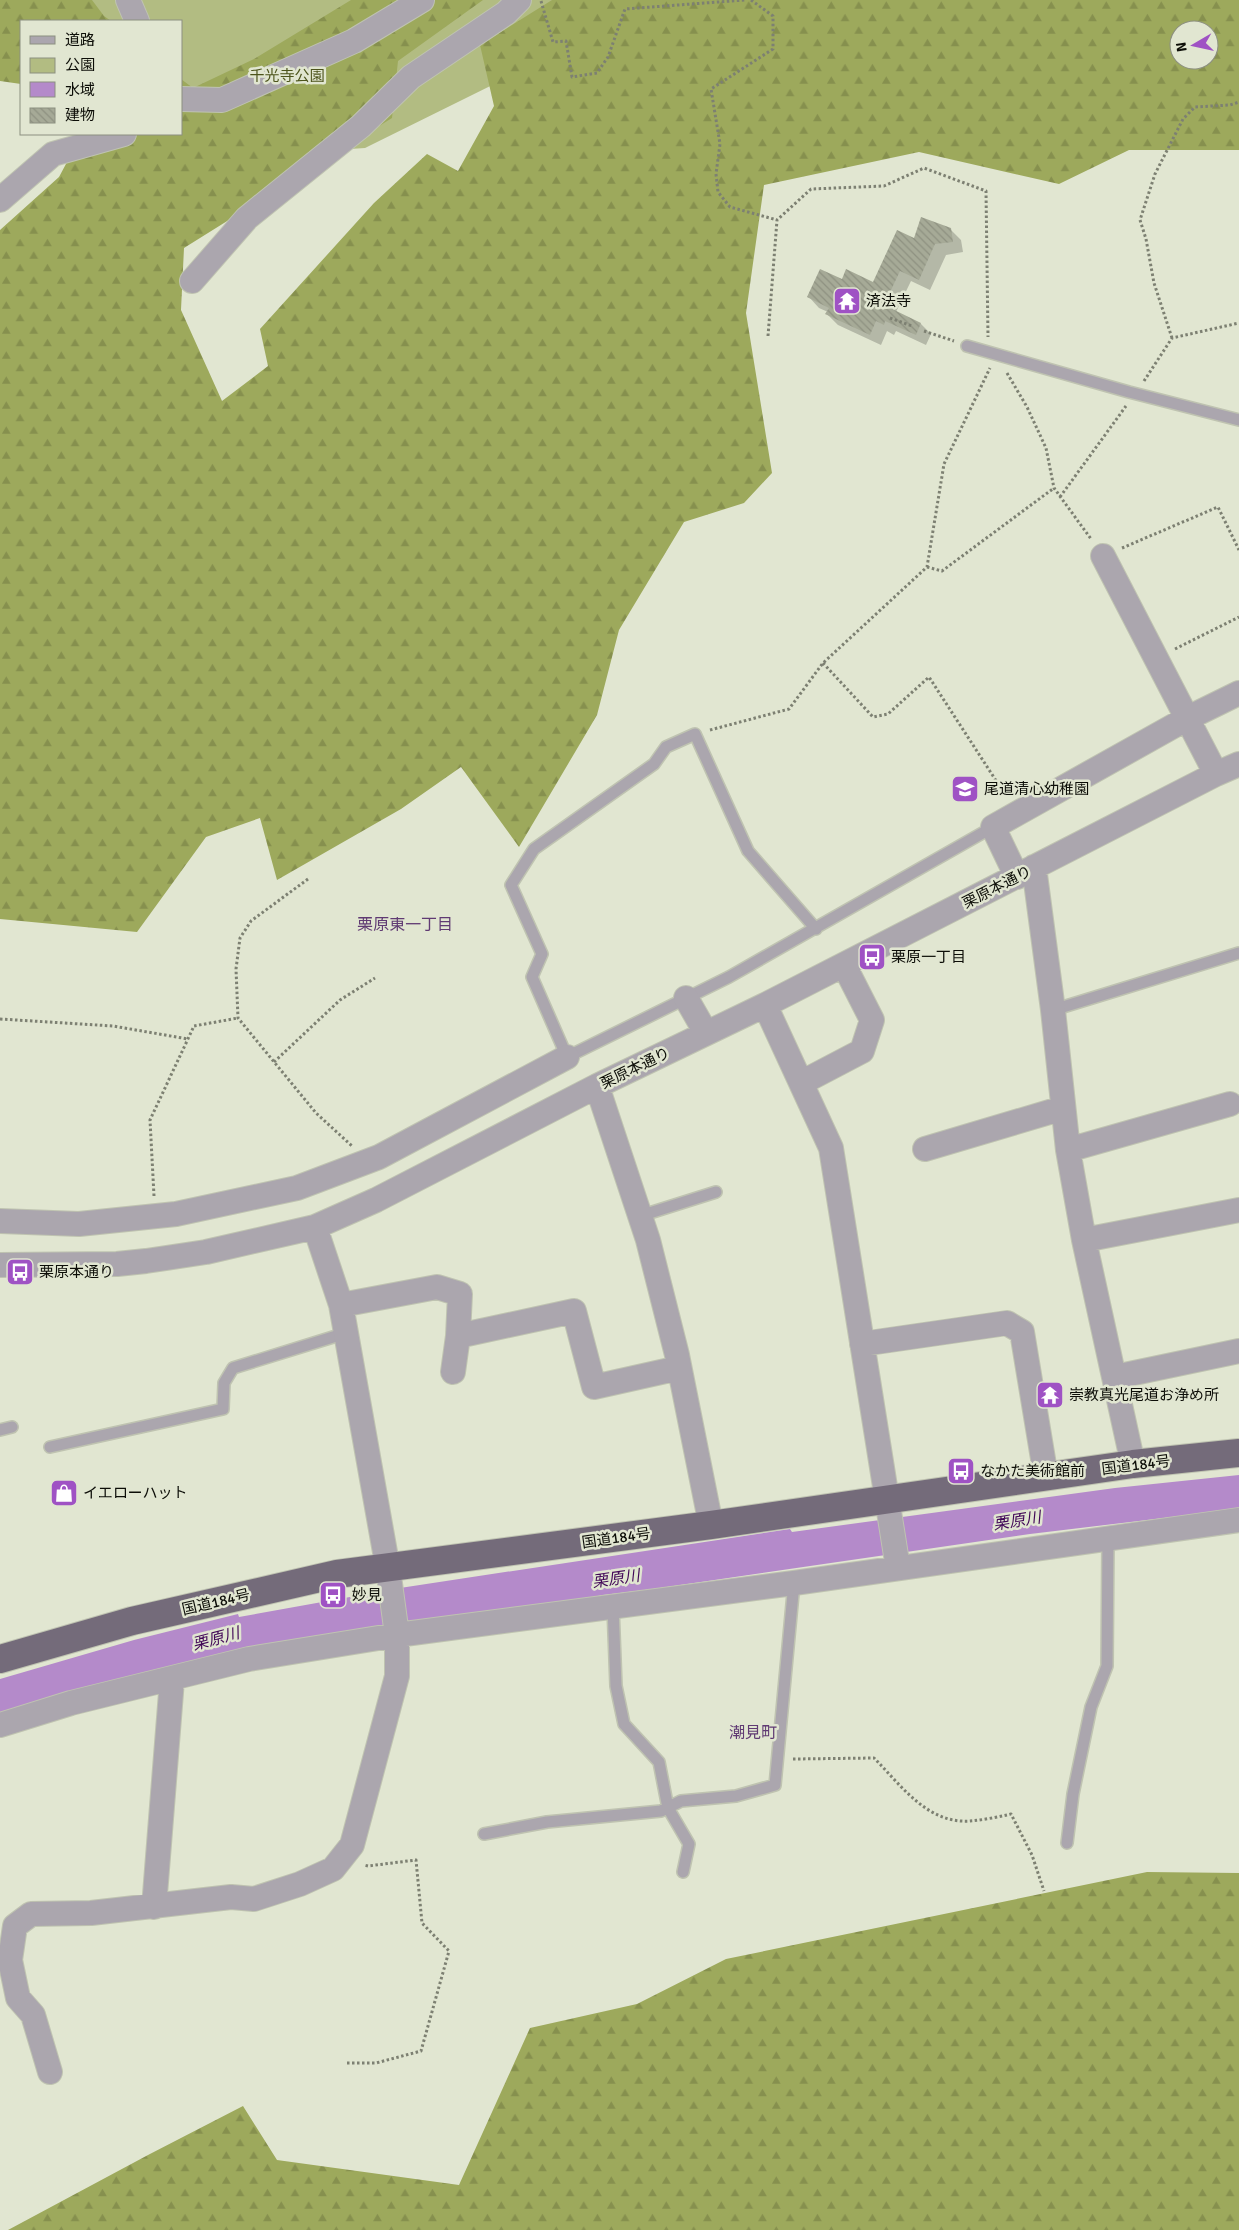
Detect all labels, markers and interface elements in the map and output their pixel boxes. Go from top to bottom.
legend [20,20,182,135]
north arrow [1169,20,1219,70]
text: 道路 [65,31,95,49]
text: N [1172,41,1191,53]
text: 公園 [65,56,95,74]
park label: 千光寺公園 [249,67,325,85]
text: 水域 [65,81,95,99]
text: 建物 [65,106,95,124]
temple icon: 済法寺 [832,286,862,316]
place label: 済法寺 [866,292,911,310]
school or university icon: 尾道清心幼稚園 [950,774,980,804]
place label: 尾道清心幼稚園 [984,780,1089,798]
street label: 栗原本通り [959,862,1035,912]
district label: 栗原東一丁目 [357,915,453,935]
bus stop icon: 栗原一丁目 [857,942,887,972]
place label: 栗原一丁目 [891,948,966,966]
street label: 栗原本通り [597,1043,673,1093]
bus stop icon: 栗原本通り [5,1257,35,1287]
place label: 栗原本通り [39,1263,114,1281]
temple icon: 崇教真光尾道お浄め所 [1035,1380,1065,1410]
place label: 崇教真光尾道お浄め所 [1069,1386,1219,1404]
street label: 国道184号 [1101,1452,1171,1478]
bus stop icon: なかた美術館前 [946,1456,976,1486]
place label: なかた美術館前 [980,1462,1085,1480]
shop icon: イエローハット [49,1478,79,1508]
place label: イエローハット [83,1484,188,1502]
water label: 栗原川 [992,1507,1044,1535]
street label: 国道184号 [580,1524,652,1552]
water label: 栗原川 [591,1565,643,1592]
bus stop icon: 妙見 [318,1580,348,1610]
street label: 国道184号 [180,1585,252,1619]
place label: 妙見 [352,1586,382,1604]
water label: 栗原川 [190,1623,244,1655]
district label: 潮見町 [729,1723,777,1743]

